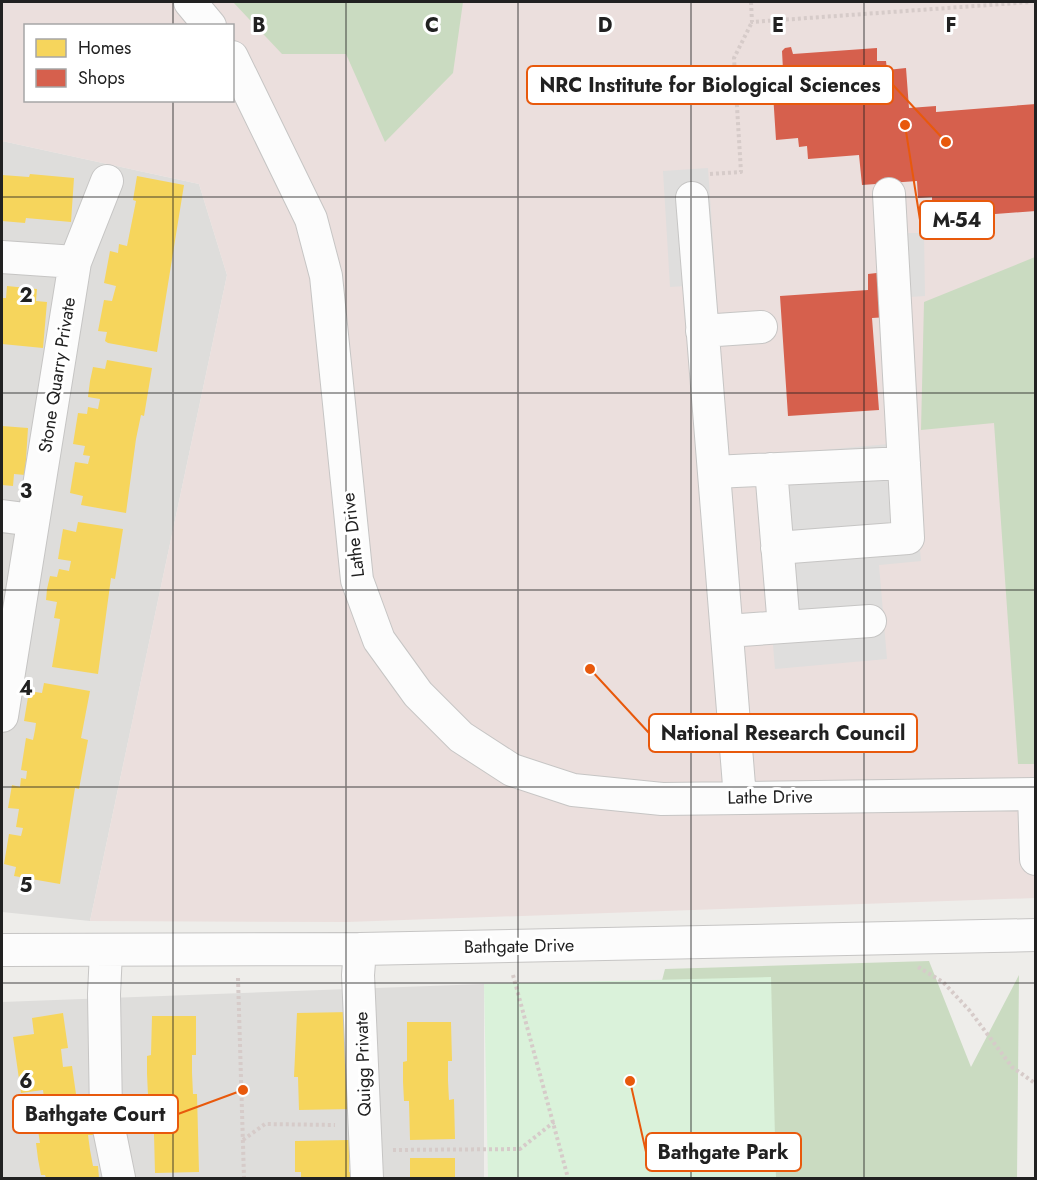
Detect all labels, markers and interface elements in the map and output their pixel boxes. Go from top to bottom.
text: B [252,11,266,40]
text: C [425,11,439,40]
text: D [598,11,612,40]
text: E [772,11,784,40]
text: F [945,11,957,40]
legend [24,24,234,102]
text: Homes [78,35,131,61]
text: Shops [78,65,125,91]
callout: NRC Institute for Biological Sciences [527,66,893,104]
text: NRC Institute for Biological Sciences [539,71,881,100]
callout: M-54 [920,201,994,239]
text: M-54 [932,206,982,235]
text: 2 [19,281,33,310]
street label: Stone Quarry Private [32,295,82,455]
text: 3 [20,477,32,506]
street label: Lathe Drive [335,491,371,579]
text: 4 [19,674,33,703]
callout: National Research Council [649,714,917,752]
text: National Research Council [661,719,905,748]
street label: Lathe Drive [727,783,813,811]
text: 5 [20,871,33,900]
street label: Bathgate Drive [464,932,574,960]
street label: Quigg Private [348,1011,378,1117]
text: 6 [19,1067,33,1096]
callout: Bathgate Court [13,1095,178,1133]
text: Bathgate Court [25,1100,166,1129]
callout: Bathgate Park [646,1133,801,1171]
text: Bathgate Park [658,1138,789,1167]

